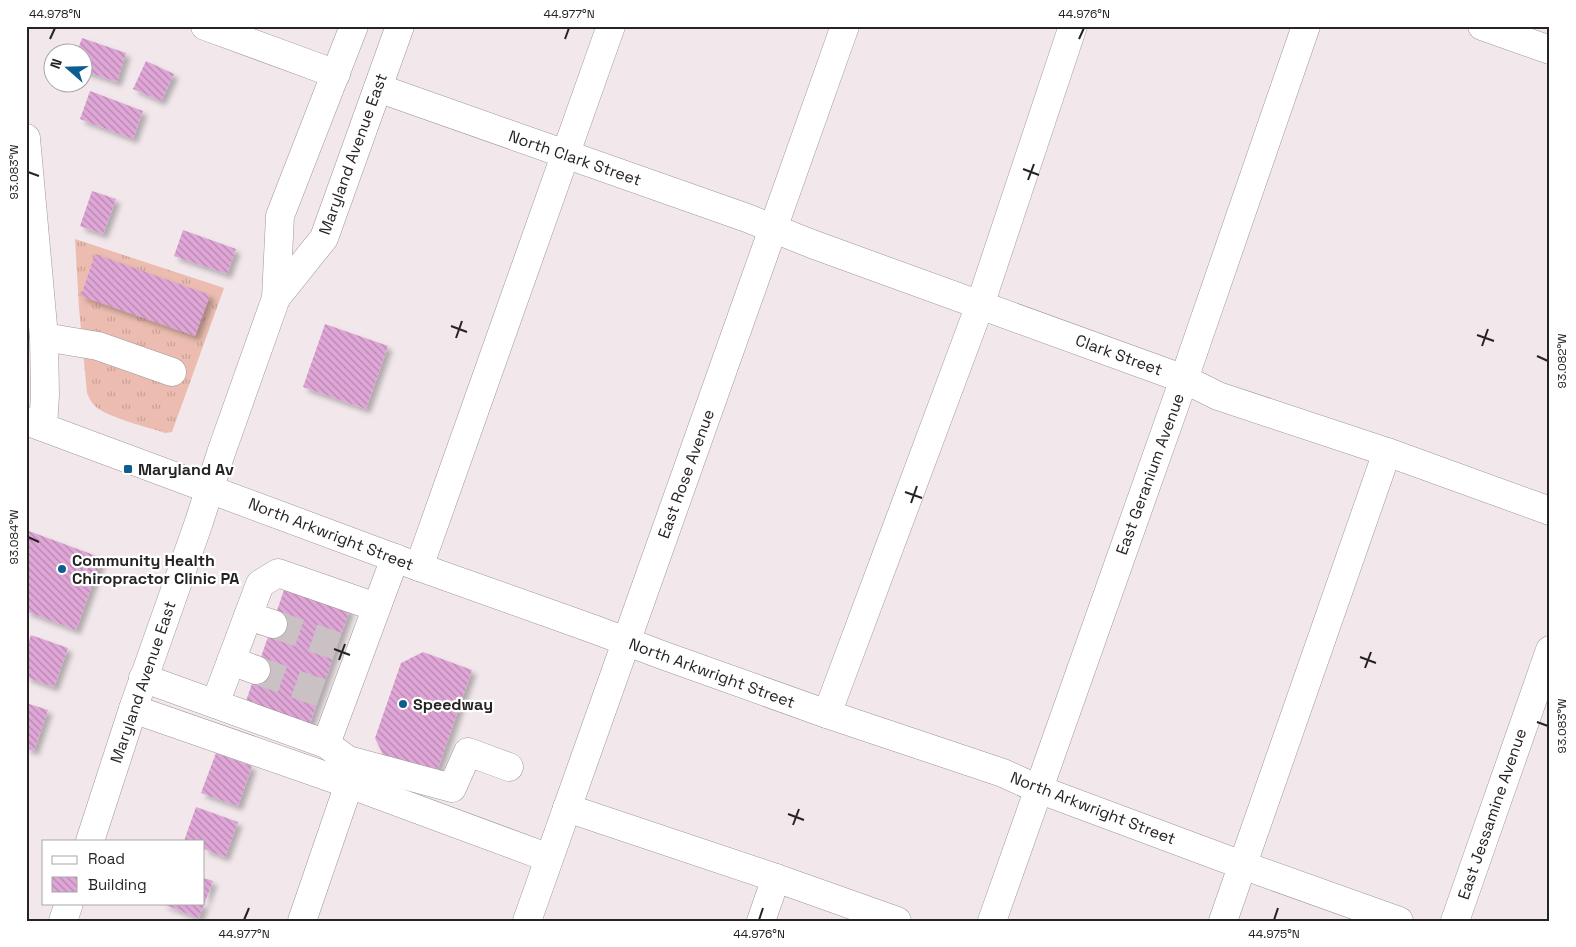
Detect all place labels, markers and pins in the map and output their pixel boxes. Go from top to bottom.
place label: Maryland Av [138,459,234,480]
marker: Maryland Av [122,463,134,475]
place label: Community Health Chiropractor Clinic PA [72,550,239,589]
marker: Community Health Chiropractor Clinic PA [56,563,68,575]
place label: Speedway [413,694,493,715]
marker: Speedway [397,698,409,710]

